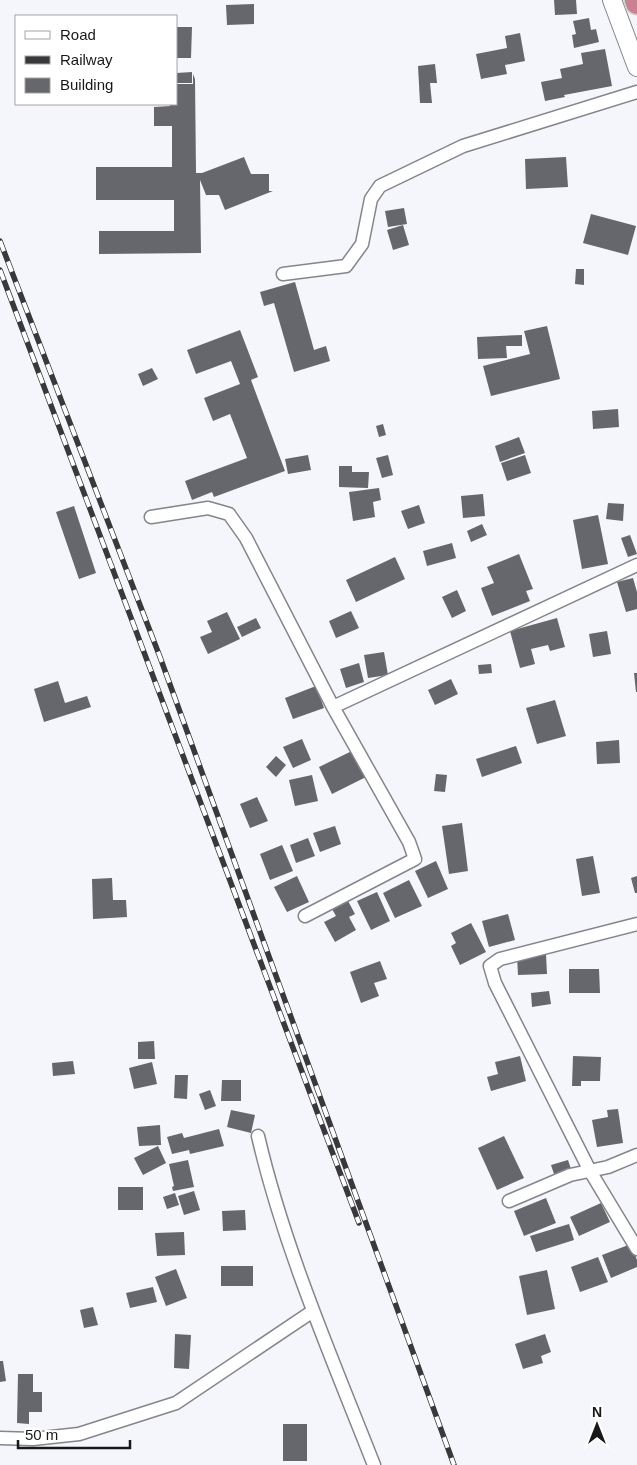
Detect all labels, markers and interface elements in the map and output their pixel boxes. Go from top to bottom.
legend [15,15,178,105]
text: Road [60,26,96,43]
text: Railway [60,51,113,68]
text: Building [60,76,113,93]
north arrow [572,1400,622,1450]
text: N [592,1404,602,1420]
scale bar [18,1418,130,1450]
text: 50 m [25,1426,58,1443]

